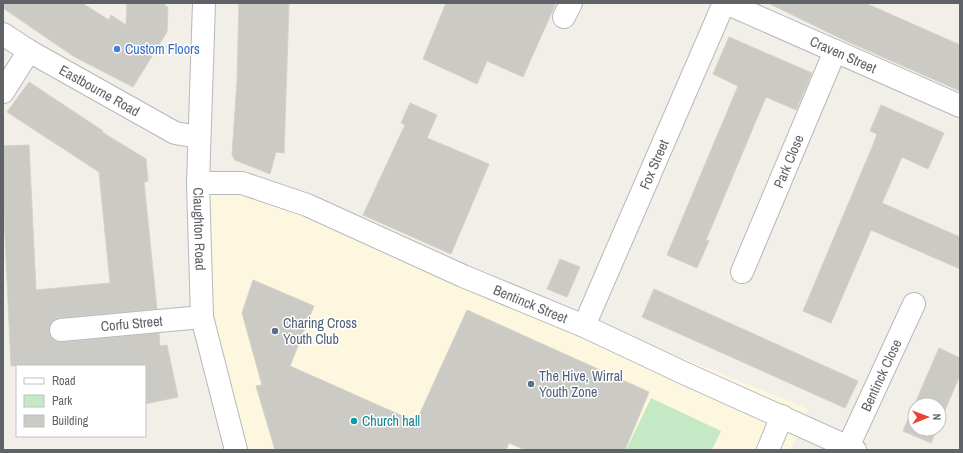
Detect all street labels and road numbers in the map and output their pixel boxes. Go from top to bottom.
street label: Craven Street [807,32,879,77]
street label: Eastbourne Road [56,61,143,120]
street label: Park Close [769,132,808,191]
street label: Fox Street [635,137,673,192]
street label: Claughton Road [189,187,210,271]
street label: Bentinck Street [491,281,570,327]
street label: Corfu Street [100,312,163,335]
street label: Bentinck Close [857,336,905,414]

